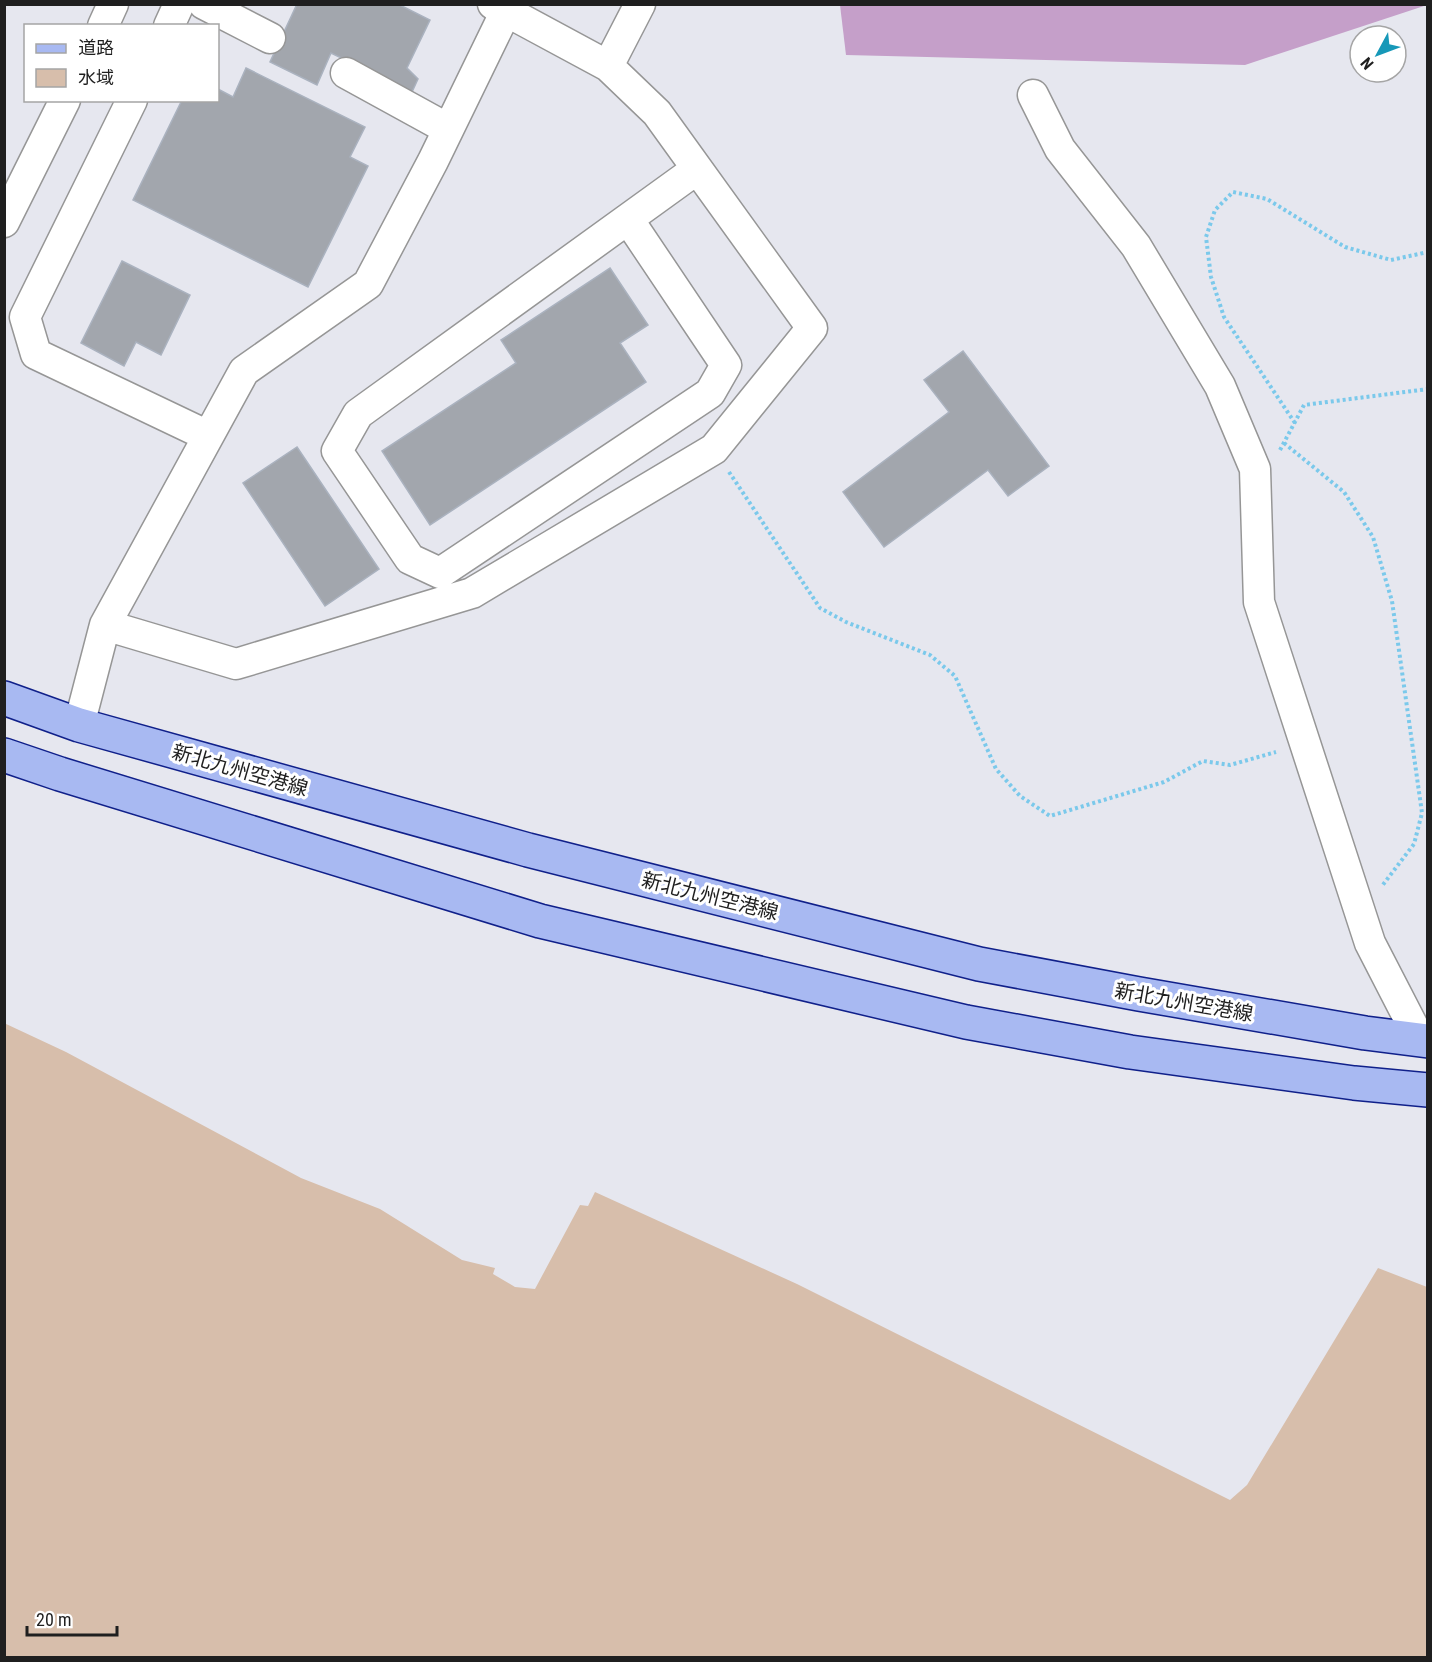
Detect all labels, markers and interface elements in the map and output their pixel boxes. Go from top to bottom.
legend [24,24,219,102]
north arrow [1348,24,1408,84]
text: 道路 [78,37,114,58]
text: N [1357,54,1377,73]
text: 水域 [78,67,114,88]
street label: 新北九州空港線 [169,739,311,801]
street label: 新北九州空港線 [639,867,781,925]
street label: 新北九州空港線 [1113,978,1255,1026]
scale bar [27,1599,117,1637]
text: 20 m [36,1609,71,1630]

